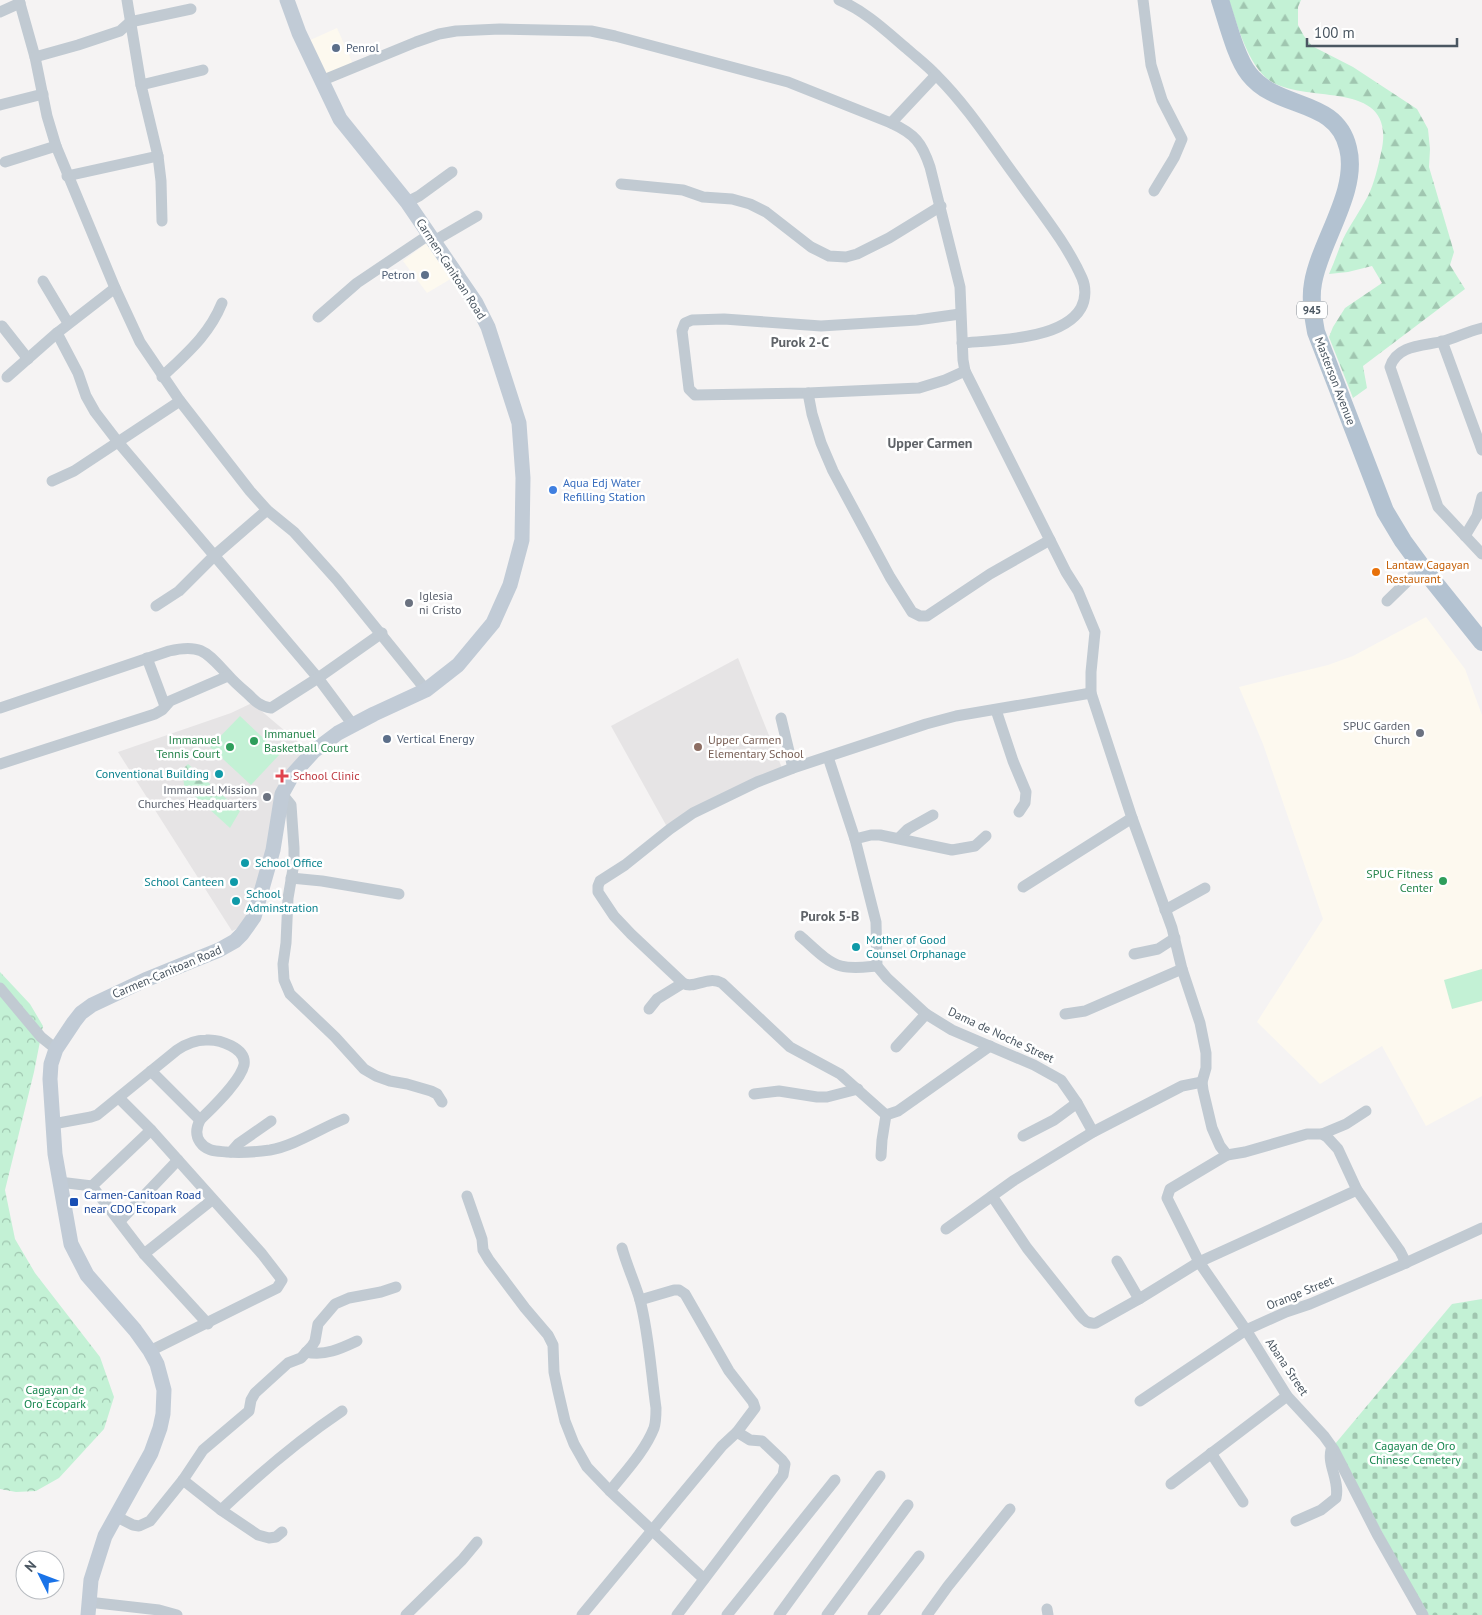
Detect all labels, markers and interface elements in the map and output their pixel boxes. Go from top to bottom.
scale bar [1307,15,1457,47]
text: 100 m [1314,23,1355,42]
place label: Penrol [346,40,379,55]
marker: Penrol [330,42,342,54]
street label: Carmen-Canitoan Road [413,215,490,322]
place label: Petron [381,267,415,282]
marker: Petron [419,269,431,281]
road number: 945 [1297,302,1327,318]
district label: Purok 2-C [771,333,829,351]
street label: Masterson Avenue [1312,335,1359,427]
district label: Upper Carmen [888,434,972,452]
place label: Aqua Edj Water Refilling Station [563,475,645,504]
marker: Aqua Edj Water Refilling Station [547,484,559,496]
place label: Lantaw Cagayan Restaurant [1386,557,1469,586]
marker: Lantaw Cagayan Restaurant [1370,566,1382,578]
place label: Iglesia ni Cristo [419,588,461,617]
marker: Iglesia ni Cristo [403,597,415,609]
place label: SPUC Garden Church [1343,718,1410,747]
place label: Immanuel Basketball Court [264,726,348,755]
marker: SPUC Garden Church [1414,727,1426,739]
place label: Vertical Energy [396,731,475,746]
place label: Immanuel Tennis Court [156,732,220,761]
place label: Upper Carmen Elementary School [708,732,804,761]
marker: Vertical Energy [381,733,393,745]
marker: Immanuel Basketball Court [248,735,260,747]
marker: Immanuel Tennis Court [224,741,236,753]
marker: Upper Carmen Elementary School [692,741,704,753]
place label: Conventional Building [95,766,209,781]
marker: Conventional Building [213,768,225,780]
place label: School Clinic [293,768,360,783]
marker: School Clinic [275,769,289,783]
place label: Immanuel Mission Churches Headquarters [138,782,257,811]
marker: Immanuel Mission Churches Headquarters [261,791,273,803]
place label: School Office [255,855,323,870]
marker: School Office [239,857,251,869]
place label: SPUC Fitness Center [1366,866,1433,895]
place label: School Canteen [144,874,224,889]
marker: SPUC Fitness Center [1437,875,1449,887]
marker: School Canteen [228,876,240,888]
place label: School Adminstration [246,886,318,915]
marker: School Adminstration [230,895,242,907]
district label: Purok 5-B [801,907,859,925]
place label: Mother of Good Counsel Orphanage [866,932,966,961]
marker: Mother of Good Counsel Orphanage [850,941,862,953]
street label: Carmen-Canitoan Road [110,942,224,1001]
street label: Dama de Noche Street [946,1003,1056,1066]
place label: Carmen-Canitoan Road near CDO Ecopark [84,1187,201,1216]
marker: Carmen-Canitoan Road near CDO Ecopark [68,1196,80,1208]
street label: Orange Street [1264,1272,1336,1313]
street label: Abana Street [1263,1335,1312,1398]
park label: Cagayan de Oro Ecopark [24,1382,86,1411]
park label: Cagayan de Oro Chinese Cemetery [1369,1438,1461,1467]
north arrow [15,1550,65,1600]
text: N [21,1557,40,1576]

